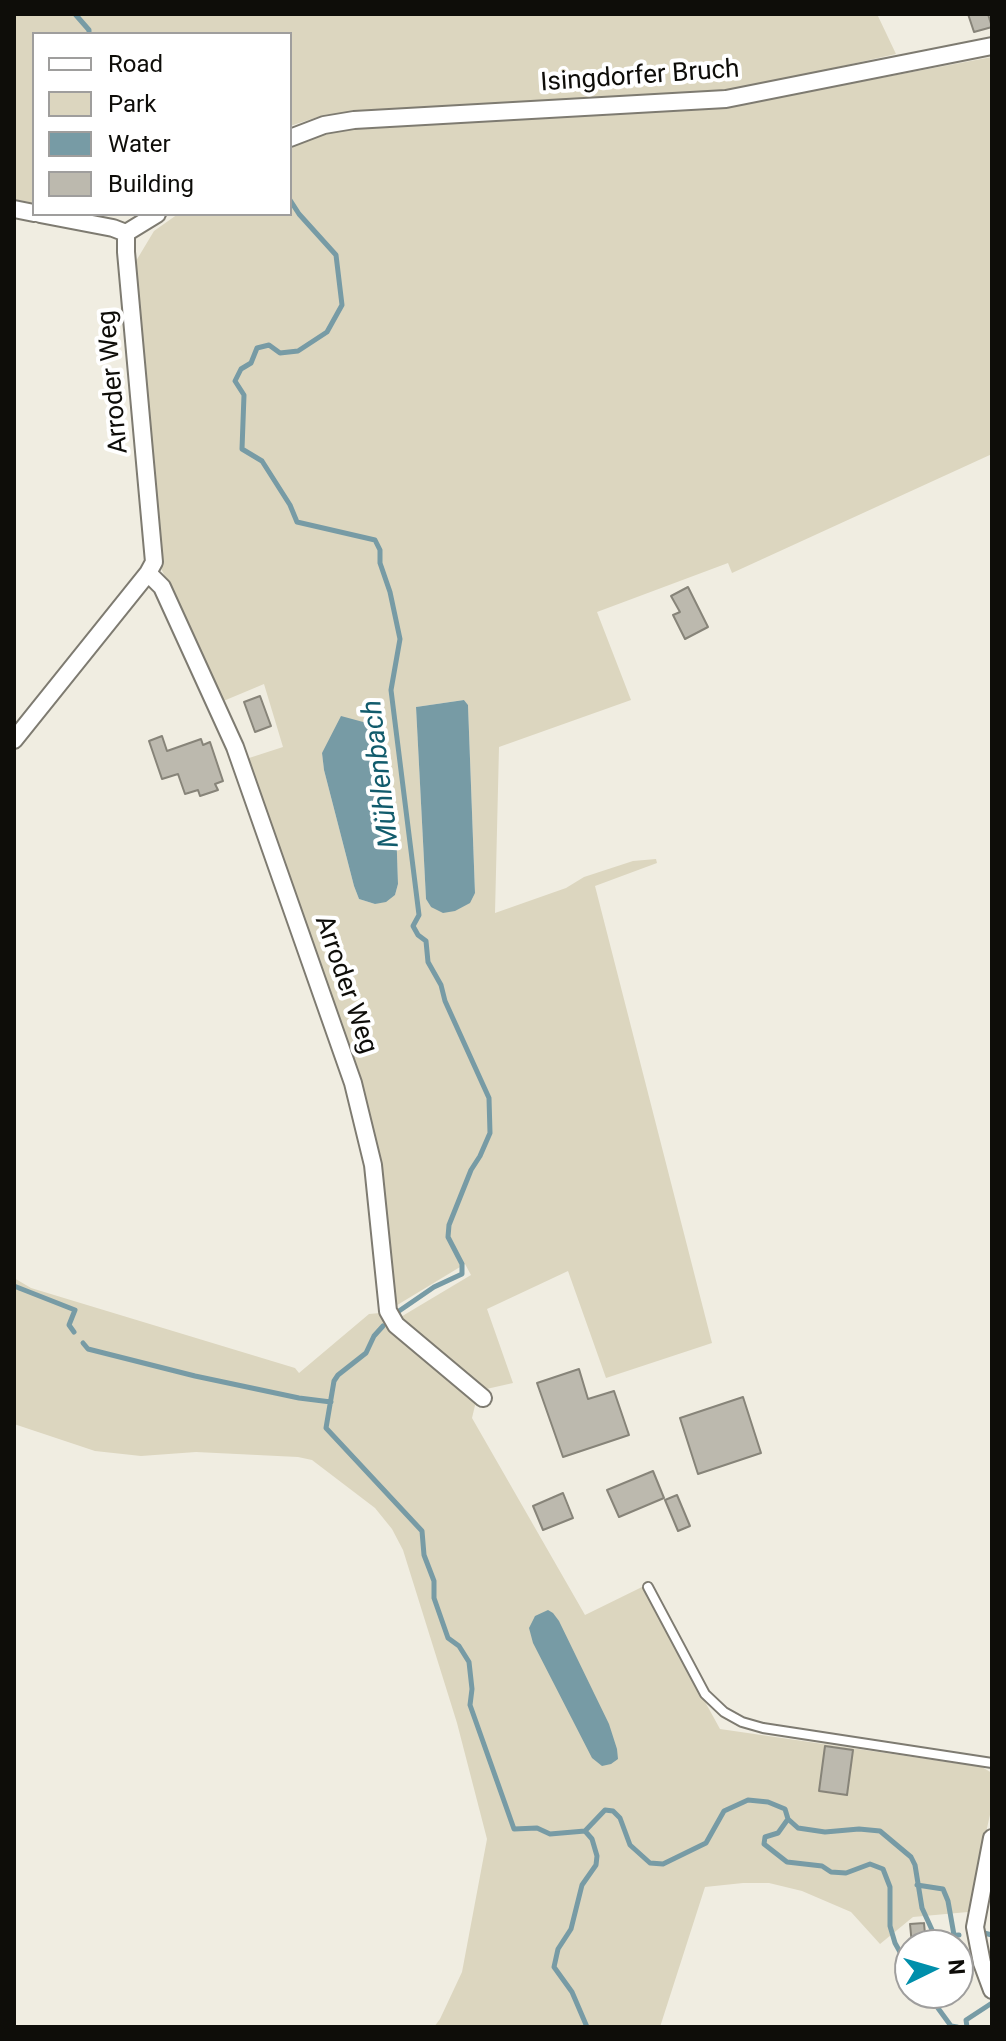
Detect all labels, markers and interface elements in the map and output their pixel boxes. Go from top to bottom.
legend [32,32,292,216]
text: Road [108,50,163,78]
street label: Isingdorfer Bruch [539,54,741,100]
text: Park [108,90,156,118]
text: Water [108,130,171,158]
text: Building [108,170,194,198]
street label: Arroder Weg [92,309,136,455]
water label: Mühlenbach [356,698,408,850]
street label: Arroder Weg [307,912,383,1058]
north arrow [894,1929,974,2009]
text: N [943,1958,970,1976]

